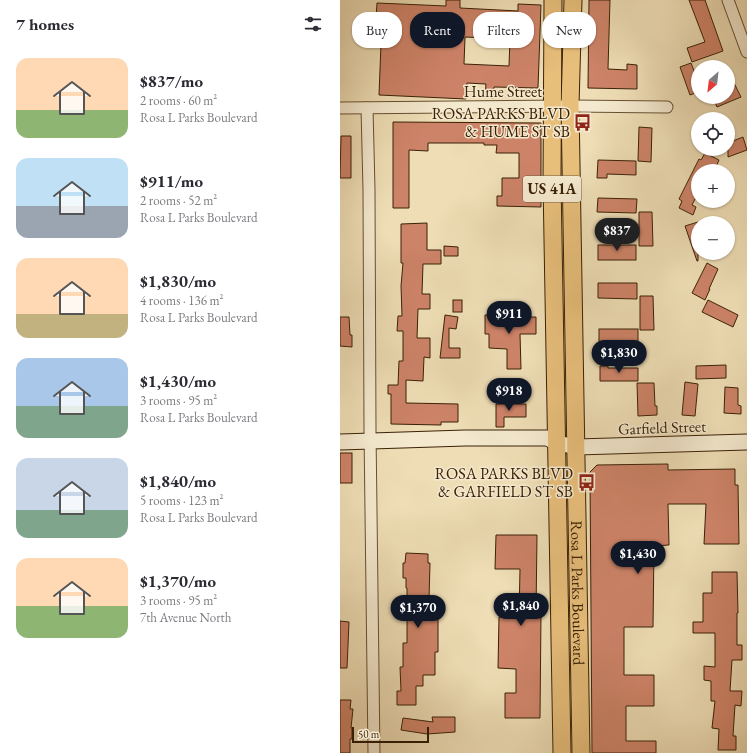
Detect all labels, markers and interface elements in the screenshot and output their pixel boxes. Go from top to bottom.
chip: Buy [352,12,402,48]
chip: Rent [410,12,465,48]
chip: Filters [473,12,534,48]
chip: New [542,12,596,48]
text: 7 homes [16,13,74,35]
icon: filters [302,13,324,35]
north arrow [691,60,735,104]
map controls [691,60,735,260]
text: $837/mo [140,70,203,92]
icon: home [48,74,96,122]
street label: Hume Street [464,81,542,102]
text: 2 rooms · 60 m² [140,92,217,109]
place label: ROSA PARKS BLVD & HUME ST SB [432,103,570,142]
text: Rosa L Parks Boulevard [140,109,258,126]
bus stop icon: ROSA PARKS BLVD & HUME ST SB [573,112,593,132]
button: locate [691,112,735,156]
button: + [691,164,735,208]
text: $911/mo [140,170,203,192]
icon: home [48,174,96,222]
road number: US 41A [523,176,581,202]
text: 2 rooms · 52 m² [140,192,217,209]
text: Rosa L Parks Boulevard [140,209,258,226]
button: − [691,216,735,260]
pin: $837 [593,218,641,252]
text: $837 [604,222,630,239]
text: $1,830/mo [140,270,216,292]
icon: home [48,274,96,322]
text: 4 rooms · 136 m² [140,292,224,309]
pin: $911 [485,301,533,335]
text: $911 [496,305,522,322]
text: Rosa L Parks Boulevard [140,309,258,326]
pin: $1,830 [586,340,652,374]
text: $1,830 [601,344,637,361]
text: $1,430/mo [140,370,216,392]
icon: home [48,374,96,422]
pin: $918 [485,378,533,412]
text: $918 [496,382,522,399]
text: 3 rooms · 95 m² [140,392,217,409]
text: Rosa L Parks Boulevard [140,409,258,426]
street label: Garfield Street [618,415,706,440]
place label: ROSA PARKS BLVD & GARFIELD ST SB [435,463,573,502]
text: $1,840/mo [140,470,216,492]
bus stop icon: ROSA PARKS BLVD & GARFIELD ST SB [576,472,596,492]
icon: home [48,474,96,522]
text: 5 rooms · 123 m² [140,492,224,509]
text: Rosa L Parks Boulevard [140,509,258,526]
street label: Rosa L Parks Boulevard [566,520,590,666]
pin: $1,430 [605,541,671,575]
text: $1,430 [620,545,656,562]
text: $1,370/mo [140,570,216,592]
icon: home [48,574,96,622]
text: 3 rooms · 95 m² [140,592,217,609]
pin: $1,840 [488,593,554,627]
pin: $1,370 [385,595,451,629]
text: $1,840 [503,597,539,614]
text: $1,370 [400,599,436,616]
text: 7th Avenue North [140,609,231,626]
scale bar [352,725,429,744]
text: 50 m [358,727,379,741]

